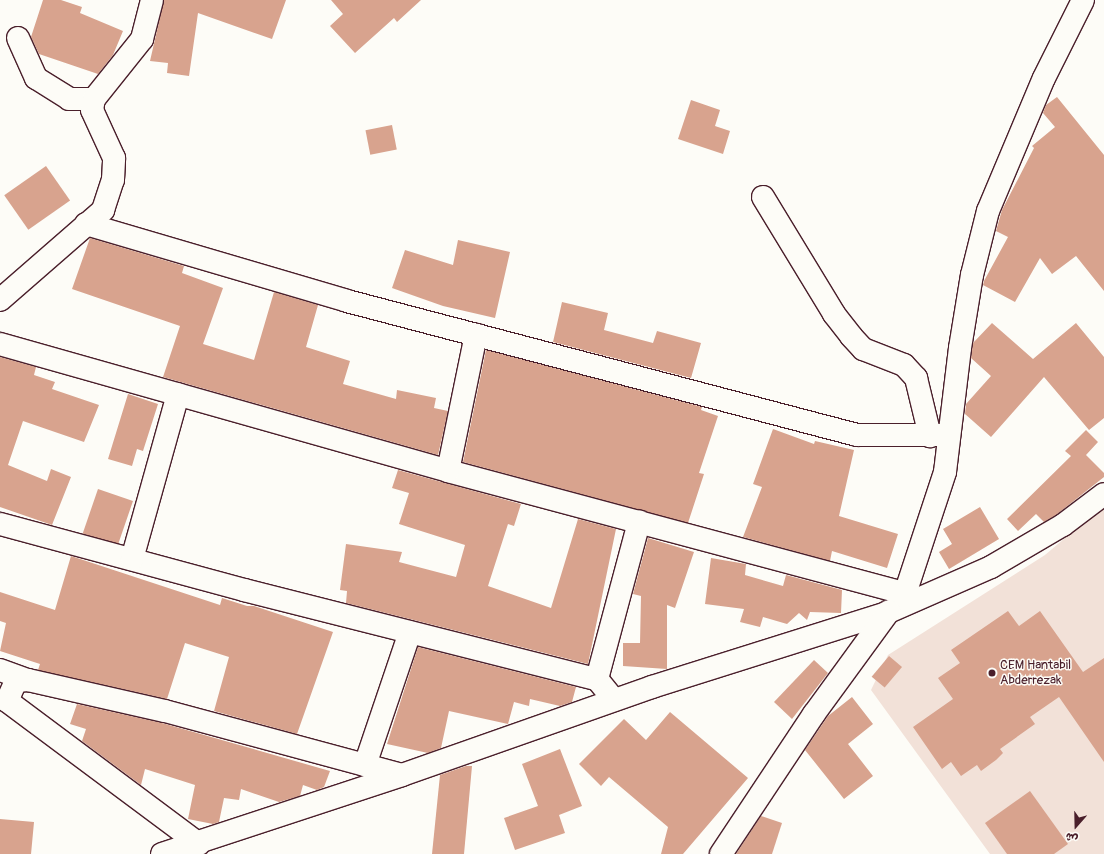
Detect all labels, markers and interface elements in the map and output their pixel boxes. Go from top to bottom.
place label: CEM Hantabil Abderrezak [1000,658,1071,689]
marker: CEM Hantabil Abderrezak [987,668,997,678]
north arrow [1056,806,1096,846]
text: ش [1064,830,1080,846]

